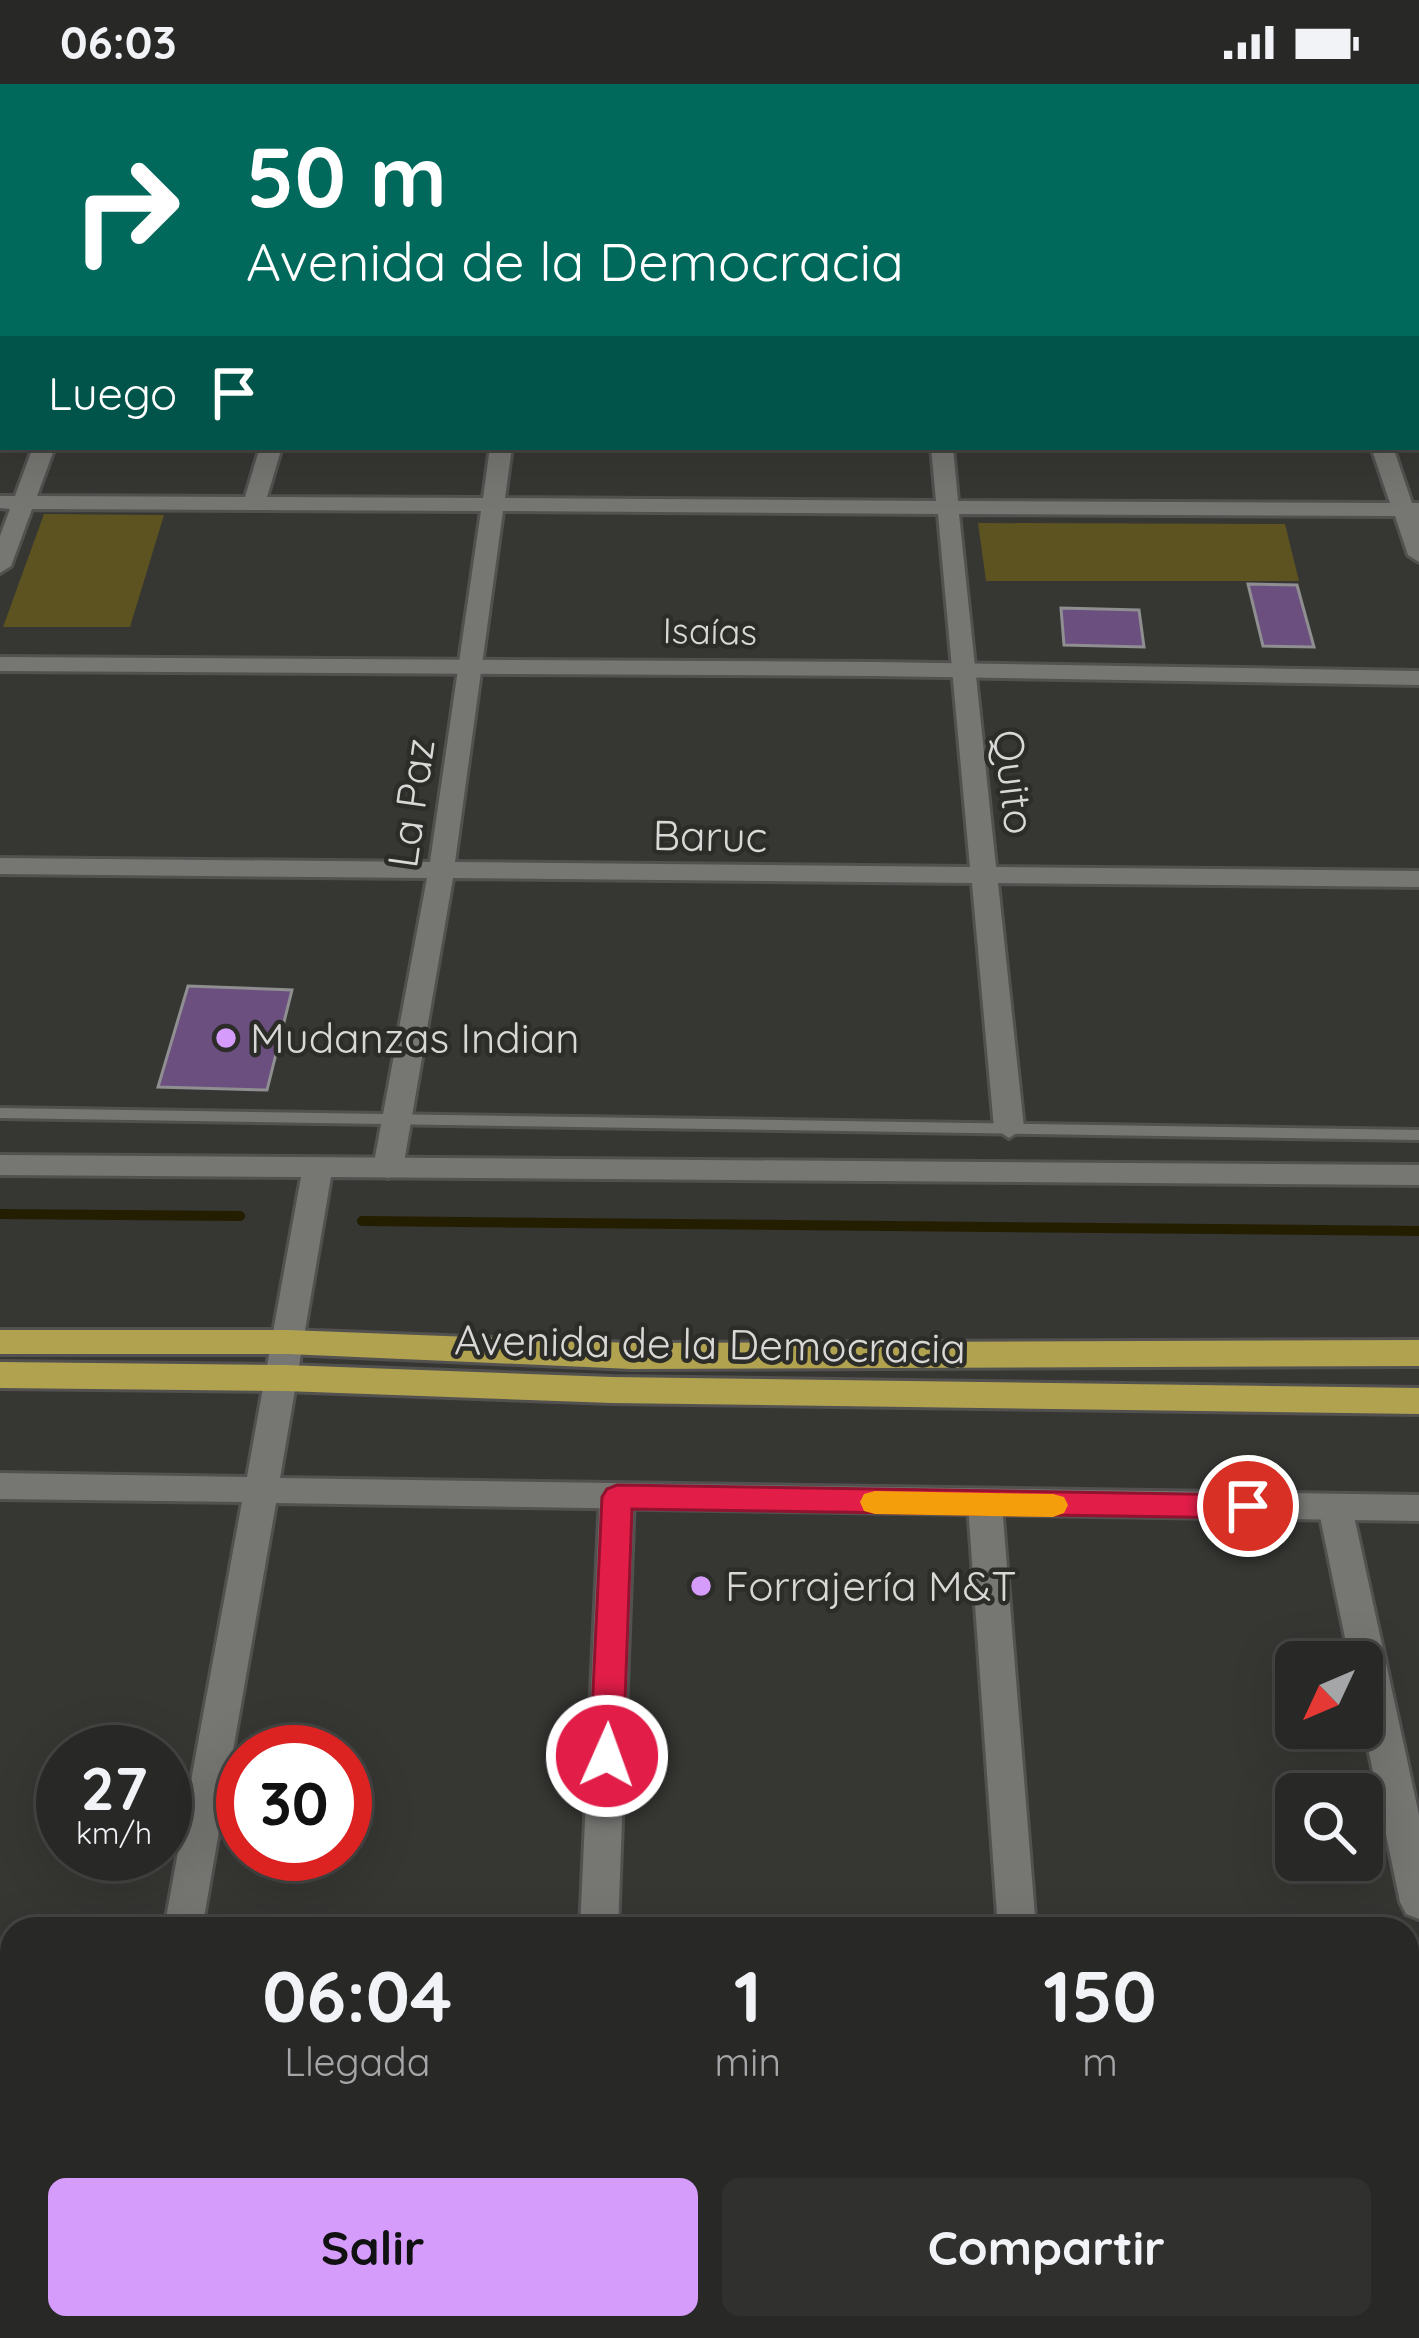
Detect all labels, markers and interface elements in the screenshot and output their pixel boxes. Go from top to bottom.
text: 06:03 [60,14,177,70]
text: 50 m [246,123,447,228]
icon: right [48,132,204,288]
text: Avenida de la Democracia [246,227,904,295]
icon: arrive [201,360,267,426]
text: Luego [48,365,177,421]
street label: Isaías [662,607,758,654]
street label: Quito [982,727,1047,837]
street label: La Paz [375,735,446,871]
street label: Baruc [652,808,768,863]
place label: Mudanzas Indian [250,1011,580,1064]
marker: Mudanzas Indian [213,1025,239,1051]
street label: Avenida de la Democracia [454,1313,966,1374]
pin [1197,1455,1299,1557]
icon: arrive [1215,1473,1281,1539]
place label: Forrajería M&T [725,1559,1017,1612]
marker: Forrajería M&T [688,1573,714,1599]
north arrow [1275,1641,1383,1749]
map controls [1275,1641,1383,1881]
position arrow [544,1693,670,1819]
speed limit sign: 30 [216,1725,372,1881]
text: 27 [80,1750,148,1825]
button: search [1275,1773,1383,1881]
text: km/h [76,1814,152,1852]
text: 06:04 [262,1950,452,2040]
text: 1 [734,1950,762,2040]
text: 150 [1043,1950,1157,2040]
text: Llegada [284,2037,430,2086]
text: min [715,2037,781,2086]
text: m [1082,2037,1118,2086]
button: Salir [48,2178,698,2316]
button: Compartir [722,2178,1371,2316]

